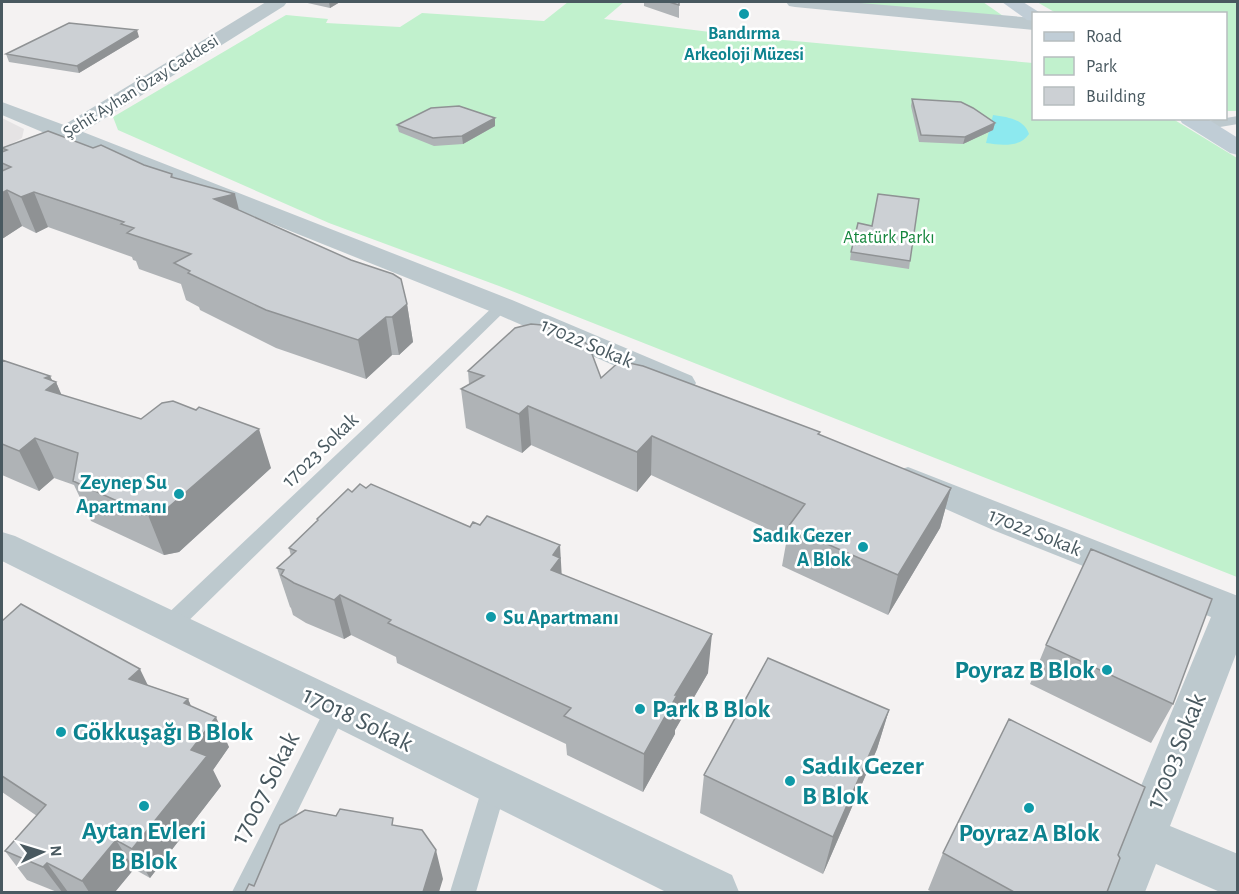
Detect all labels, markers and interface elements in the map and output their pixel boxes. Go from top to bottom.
marker: Bandırma Arkeoloji Müzesi [737,7,751,21]
legend [1032,12,1227,120]
place label: Bandırma Arkeoloji Müzesi [684,25,804,64]
text: Road [1086,28,1122,46]
street label: Şehit Ayhan Özay Caddesi [59,30,222,142]
text: Park [1086,58,1118,76]
text: Building [1086,88,1146,106]
park label: Atatürk Parkı [843,229,935,247]
street label: 17022 Sokak [538,314,637,372]
street label: 17023 Sokak [278,408,362,491]
place label: Zeynep Su Apartmanı [76,472,167,517]
marker: Zeynep Su Apartmanı [172,487,186,501]
street label: 17022 Sokak [986,504,1085,560]
place label: Sadık Gezer A Blok [753,525,852,570]
marker: Sadık Gezer A Blok [856,540,870,554]
place label: Su Apartmanı [503,607,619,628]
marker: Su Apartmanı [484,610,498,624]
place label: Poyraz B Blok [954,657,1095,683]
marker: Poyraz B Blok [1100,663,1114,677]
street label: 17018 Sokak [299,681,417,757]
street label: 17003 Sokak [1141,689,1211,812]
place label: Park B Blok [652,696,770,722]
marker: Park B Blok [633,702,647,716]
place label: Gökkuşağı B Blok [73,719,253,745]
marker: Gökkuşağı B Blok [54,725,68,739]
street label: 17007 Sokak [226,728,304,848]
place label: Sadık Gezer B Blok [802,753,924,809]
marker: Sadık Gezer B Blok [783,774,797,788]
marker: Aytan Evleri B Blok [137,799,151,813]
marker: Poyraz A Blok [1022,801,1036,815]
place label: Aytan Evleri B Blok [82,818,206,874]
place label: Poyraz A Blok [958,820,1100,846]
north arrow [12,822,72,882]
text: N [48,845,64,857]

